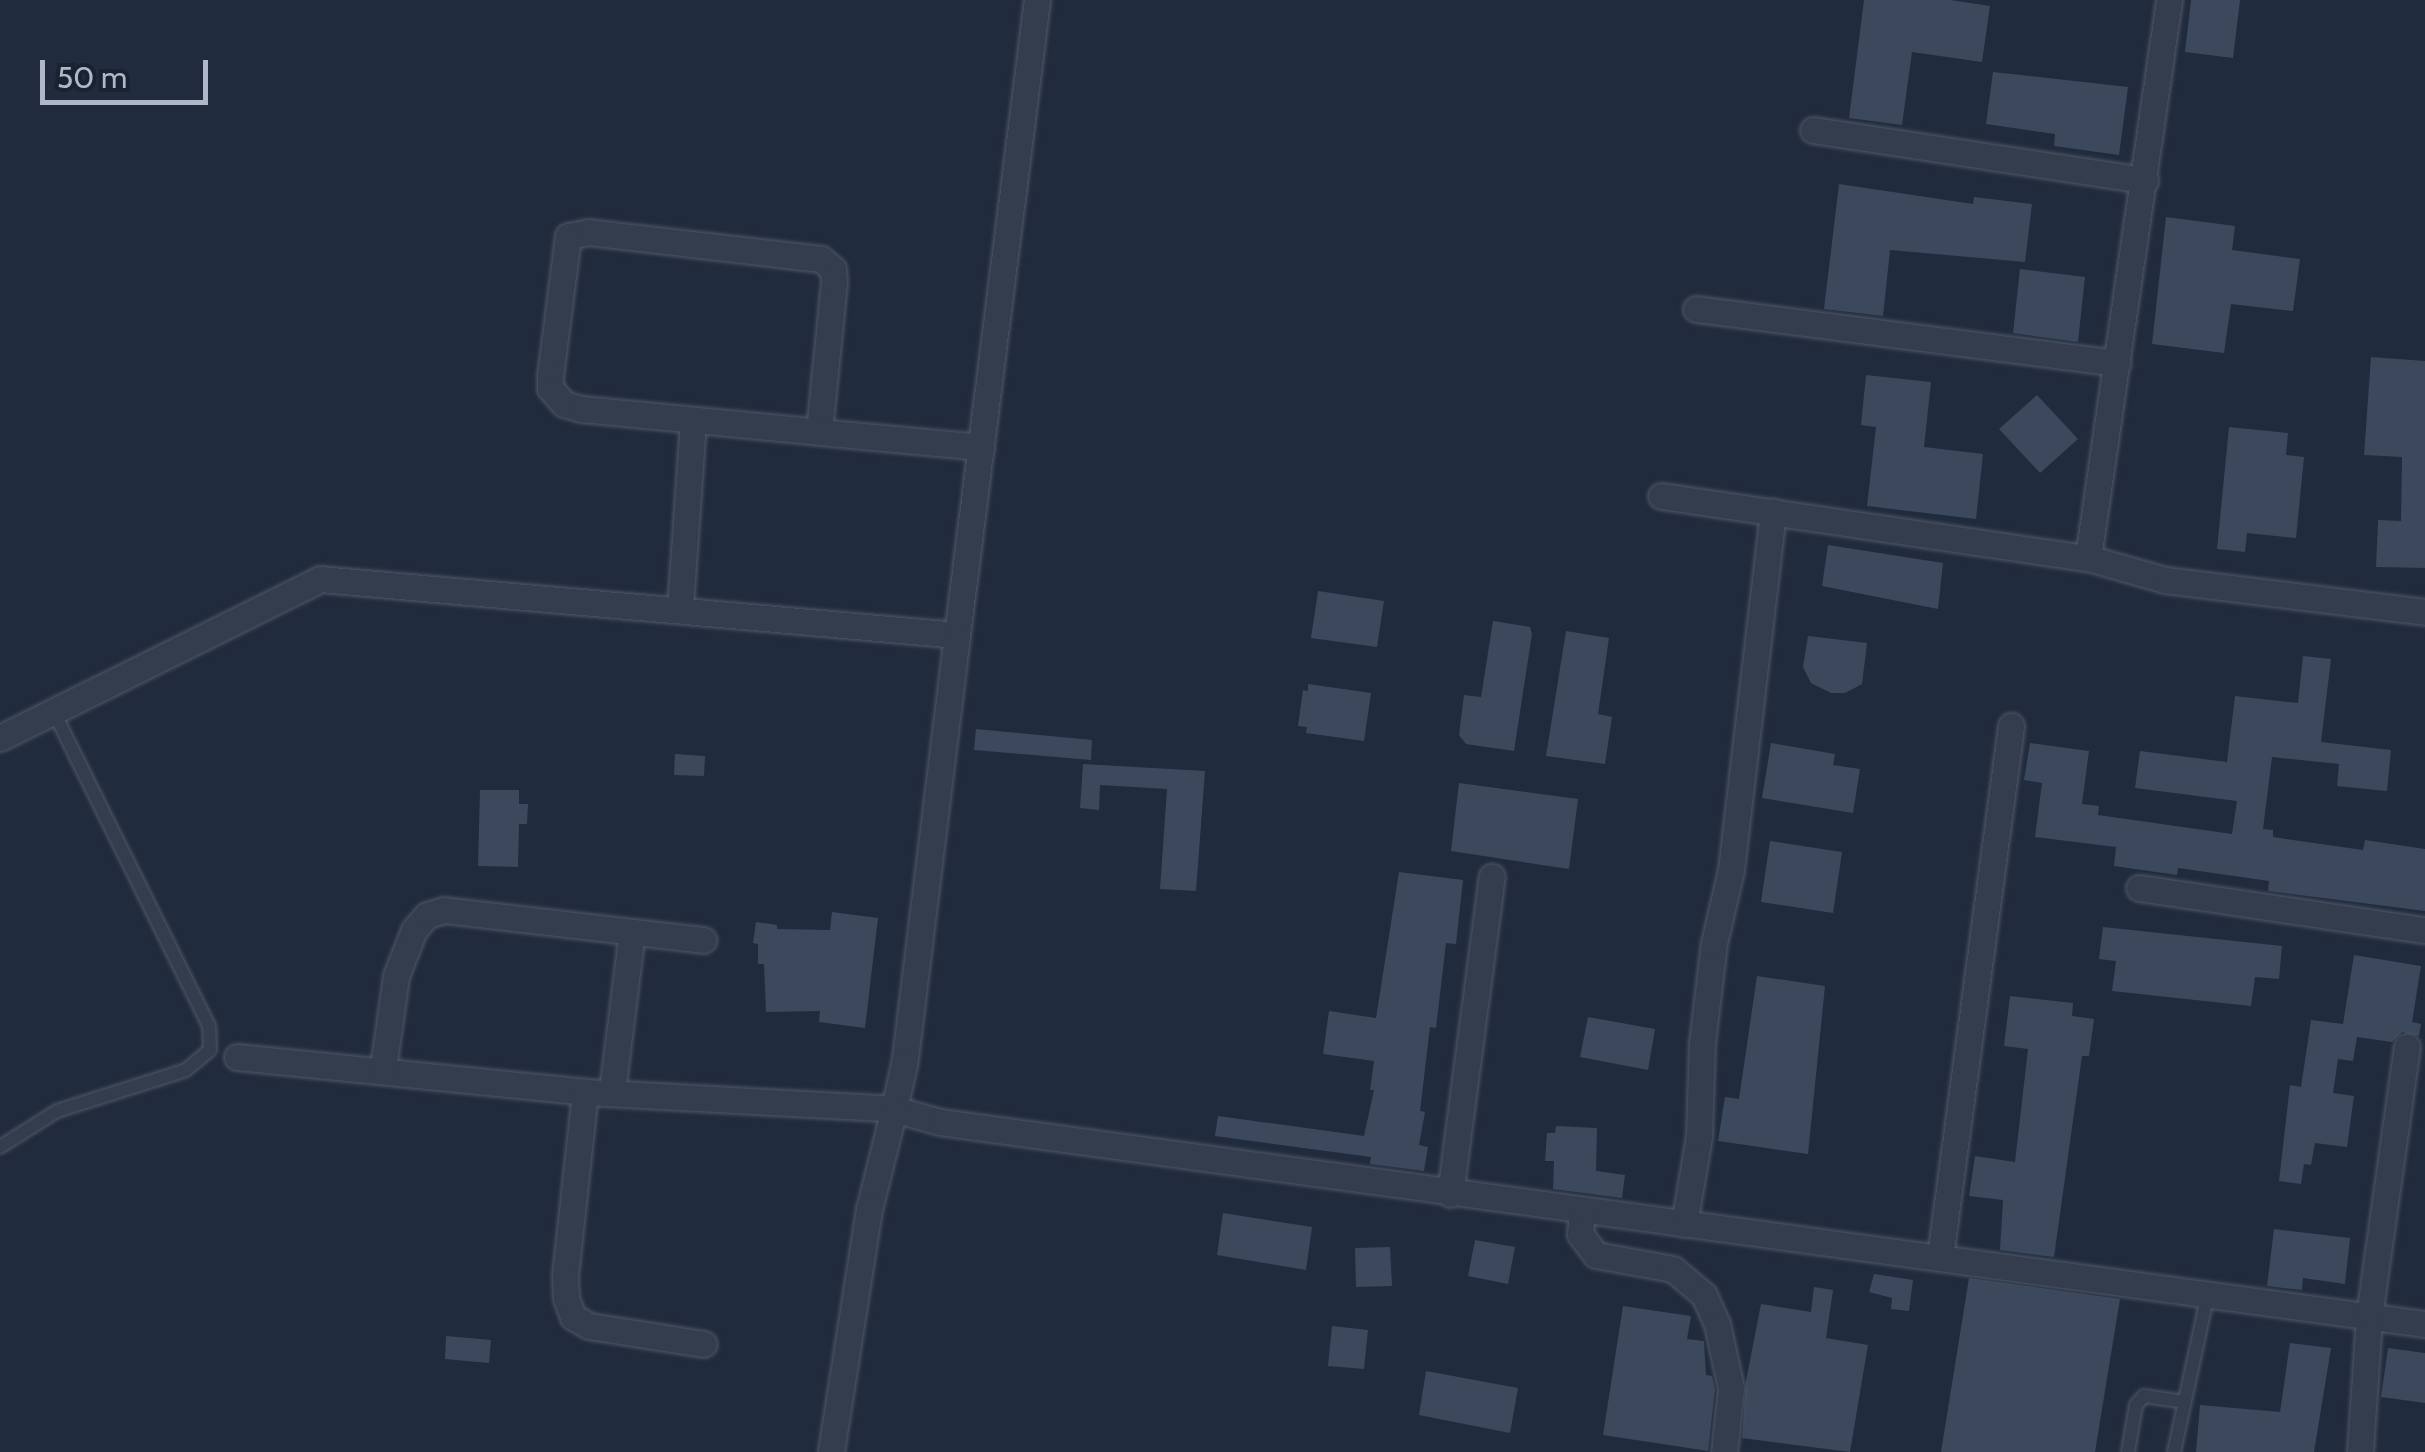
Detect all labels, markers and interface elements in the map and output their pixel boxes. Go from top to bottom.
scale bar [45,40,212,102]
text: 50 m [57,59,127,96]

